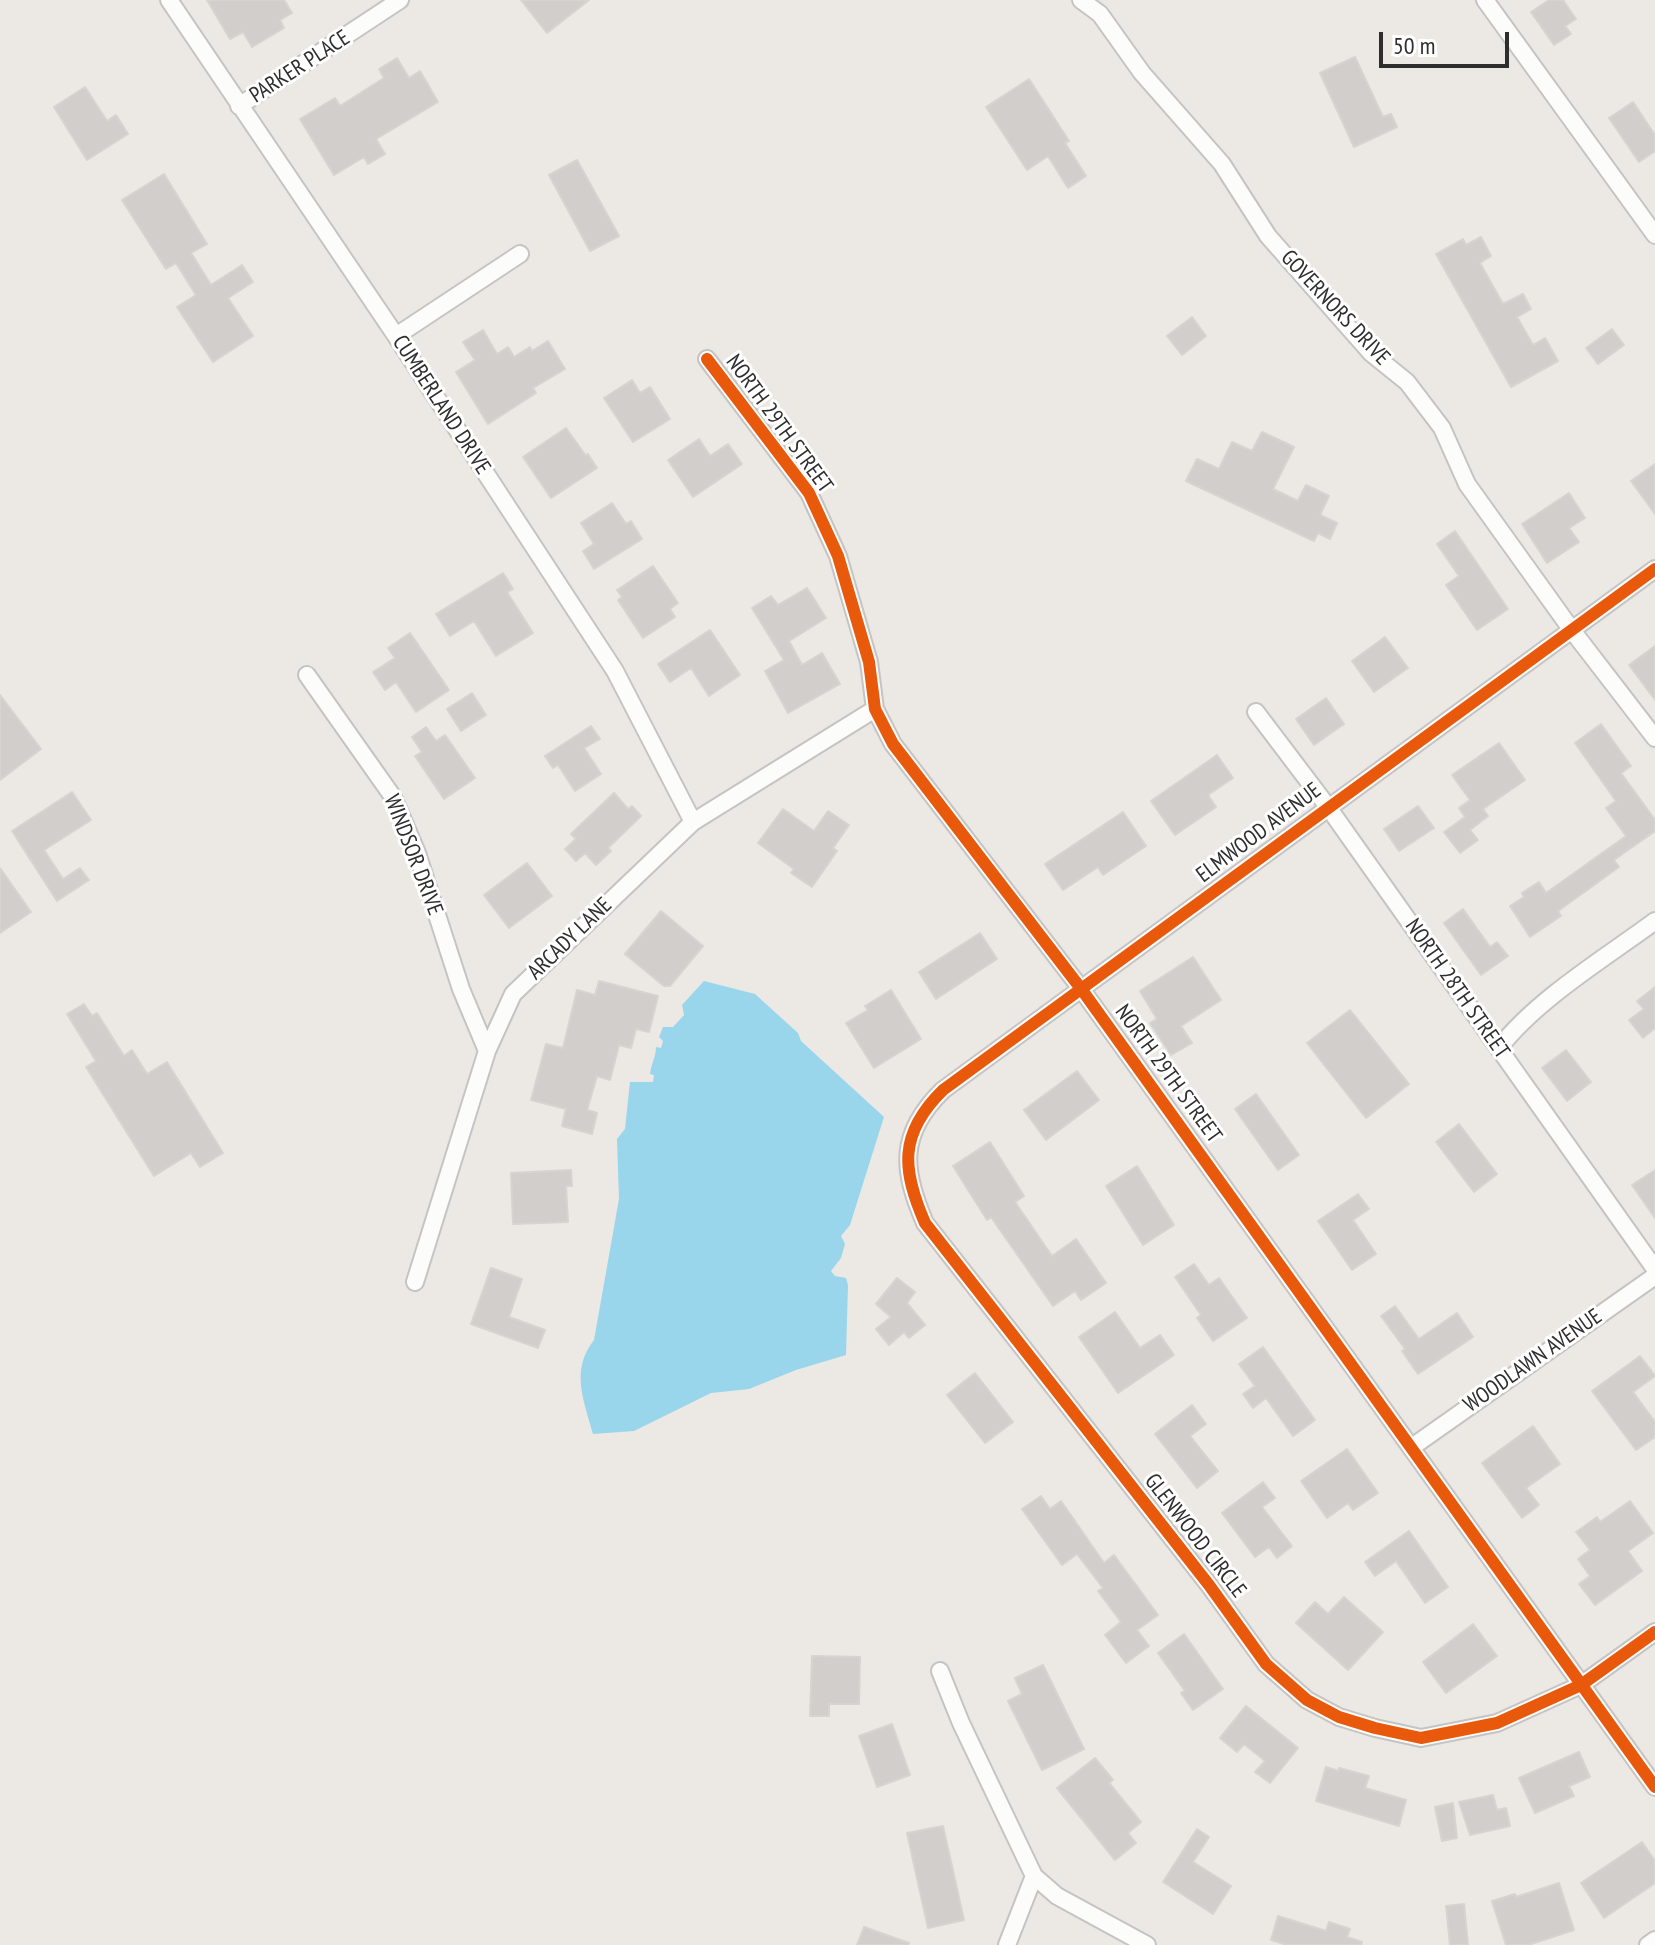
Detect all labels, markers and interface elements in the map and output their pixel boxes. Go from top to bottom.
scale bar [1383,16,1513,66]
street label: PARKER PLACE [245,25,355,109]
text: 50 m [1393,30,1435,61]
street label: GOVERNORS DRIVE [1275,245,1395,371]
street label: CUMBERLAND DRIVE [386,331,496,479]
street label: NORTH 29TH STREET [720,350,838,498]
street label: ELMWOOD AVENUE [1191,778,1327,888]
street label: WINDSOR DRIVE [378,791,448,919]
street label: ARCADY LANE [522,892,618,986]
street label: NORTH 28TH STREET [1399,914,1515,1064]
street label: NORTH 29TH STREET [1109,1000,1227,1148]
street label: WOODLAWN AVENUE [1459,1304,1607,1418]
street label: GLENWOOD CIRCLE [1138,1469,1252,1603]

